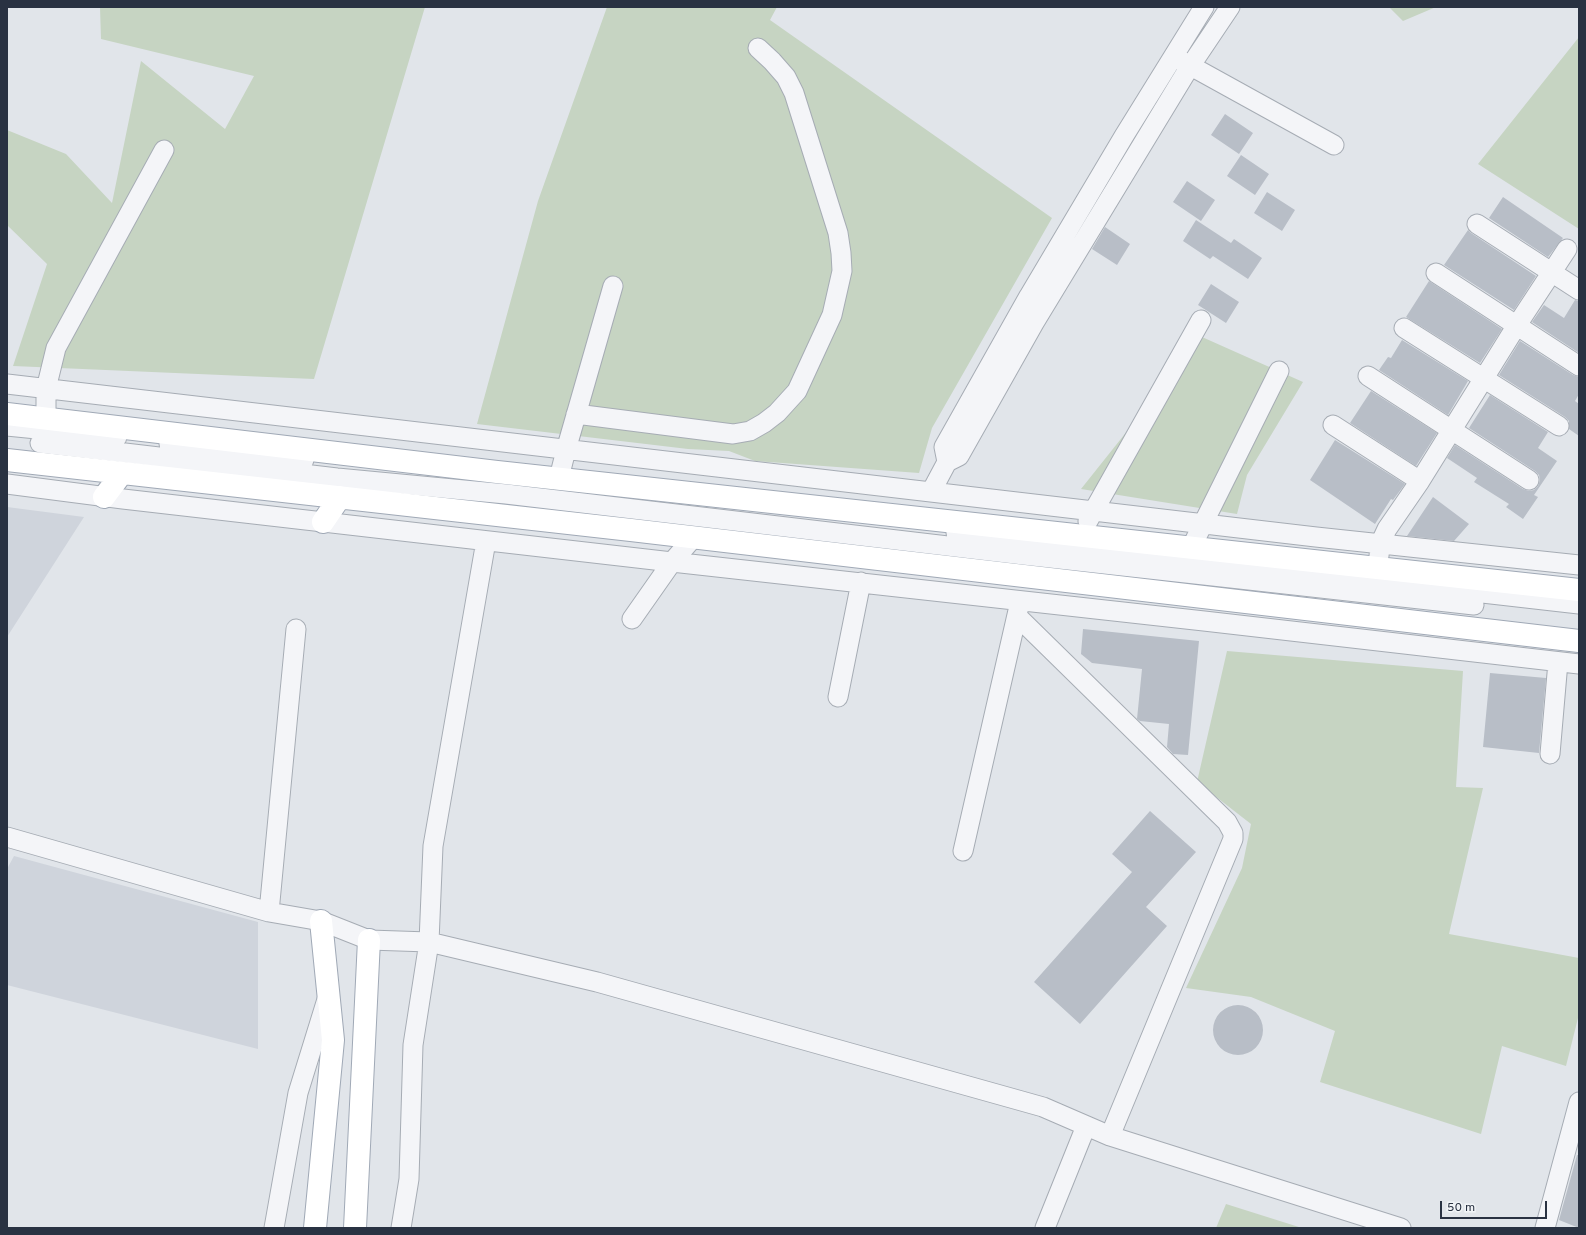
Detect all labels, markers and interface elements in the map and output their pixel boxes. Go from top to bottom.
scale bar [1442,1193,1549,1219]
text: 50 m [1447,1200,1475,1216]

